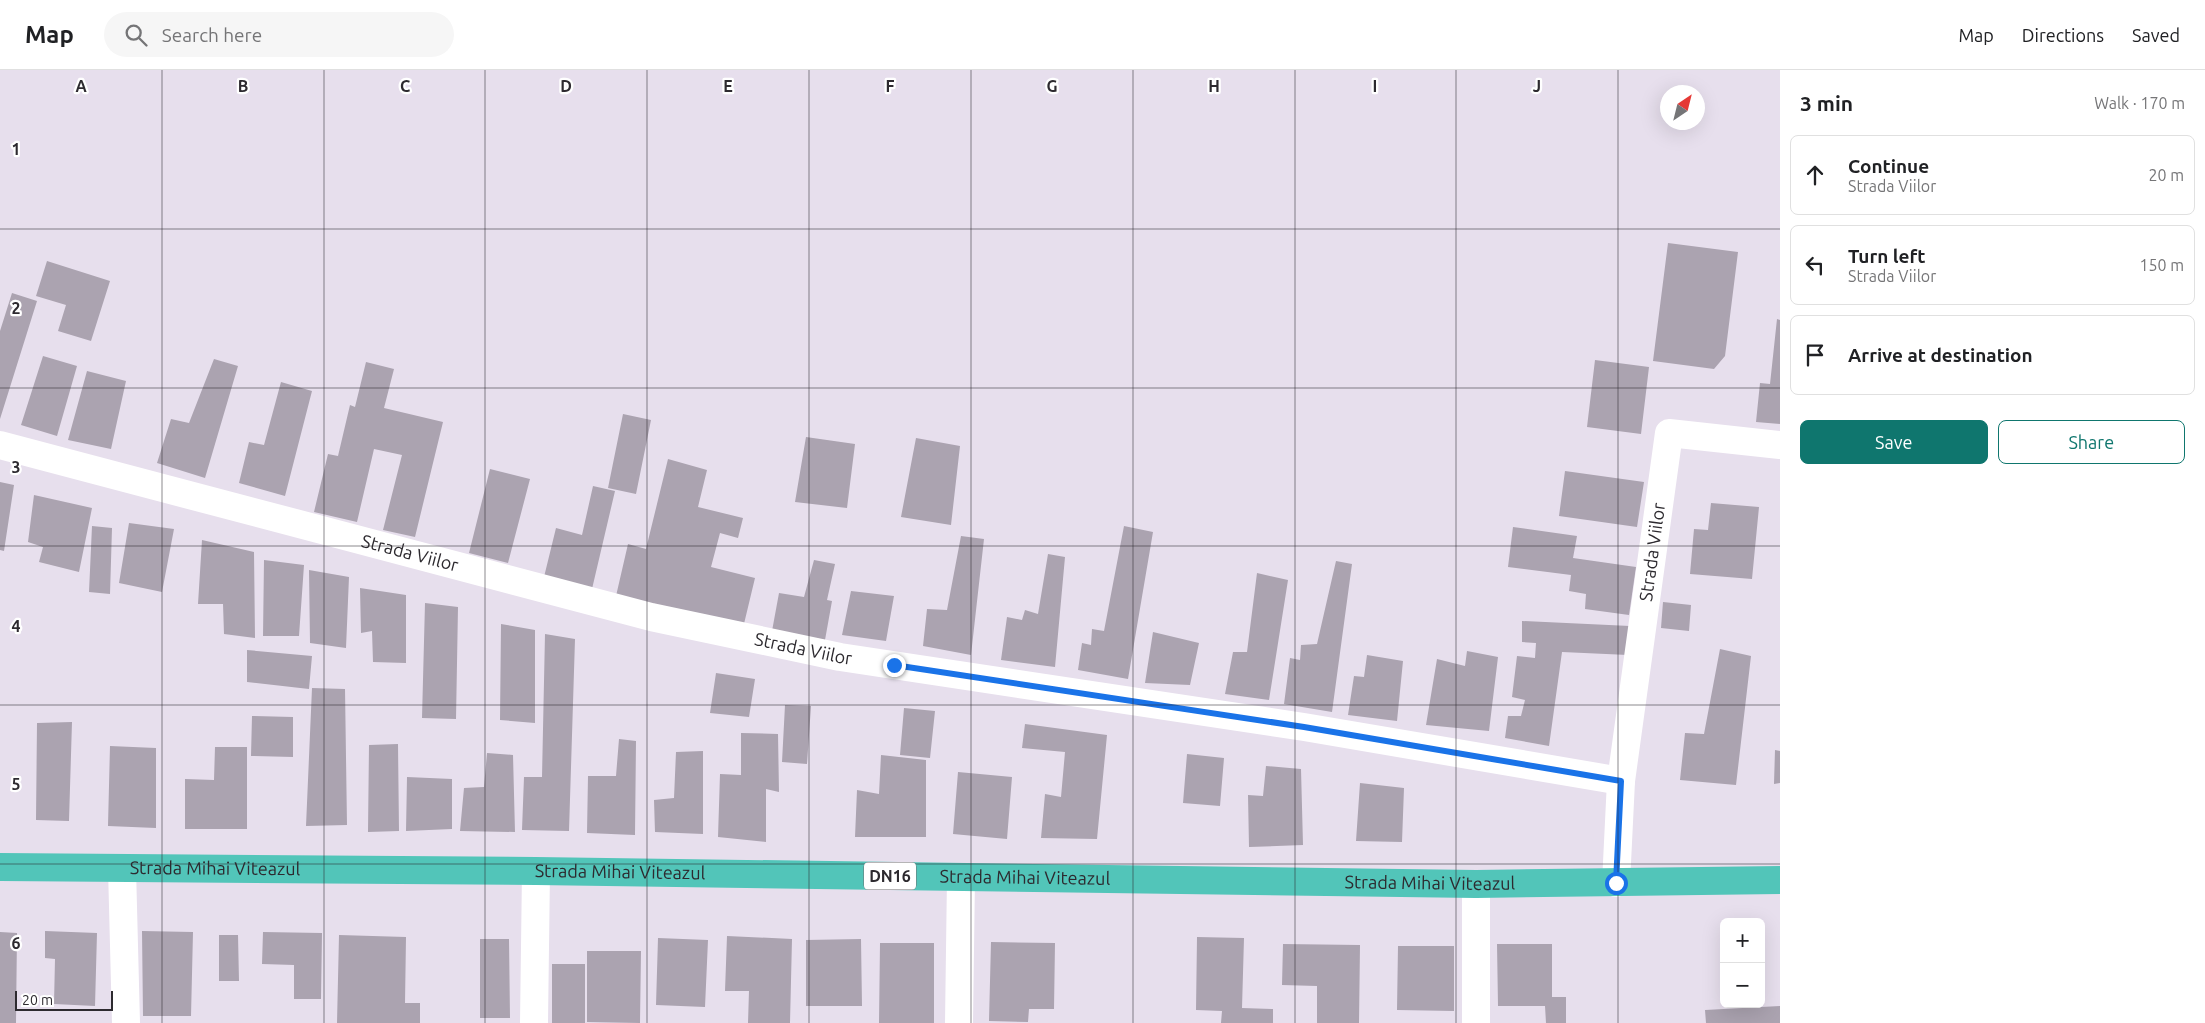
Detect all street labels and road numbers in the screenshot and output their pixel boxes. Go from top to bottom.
street label: Strada Viilor [1635,501,1668,603]
street label: Strada Viilor [360,530,461,575]
street label: Strada Viilor [753,628,854,668]
street label: Strada Mihai Viteazul [130,857,301,878]
street label: Strada Mihai Viteazul [535,860,706,882]
road number: DN16 [864,862,916,889]
street label: Strada Mihai Viteazul [940,866,1111,888]
street label: Strada Mihai Viteazul [1345,871,1516,893]

